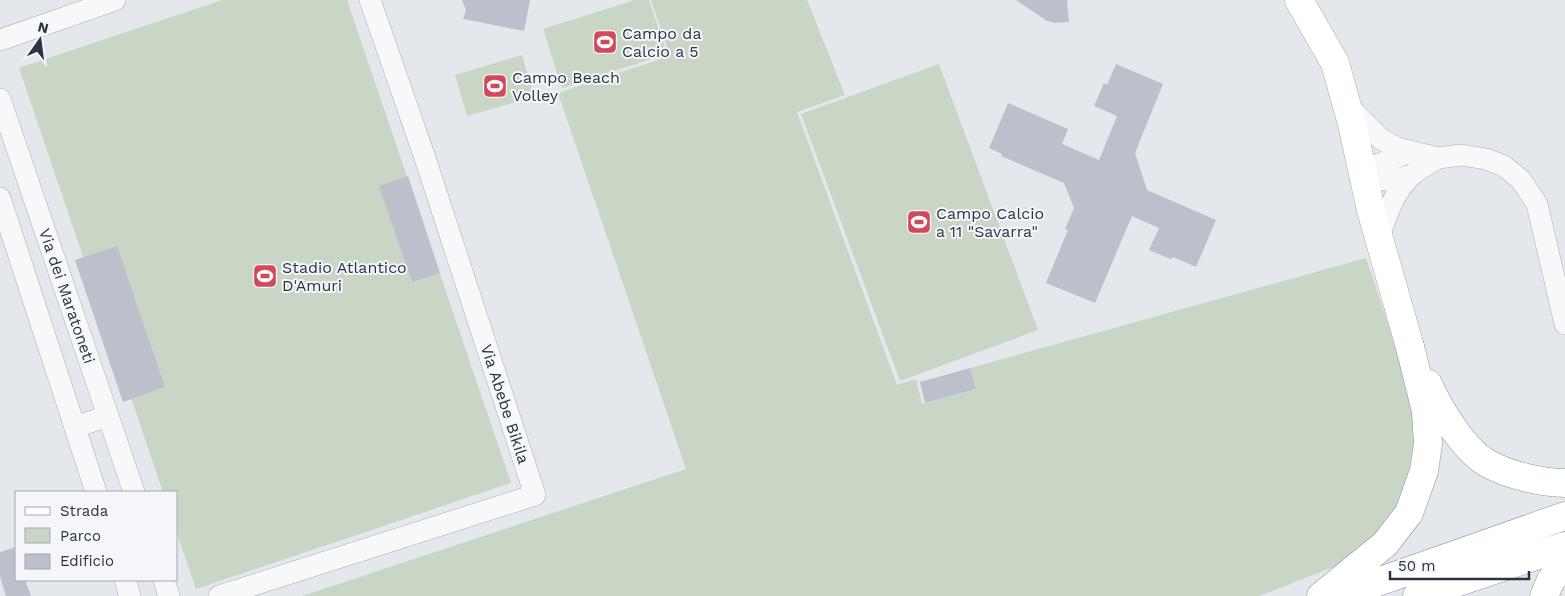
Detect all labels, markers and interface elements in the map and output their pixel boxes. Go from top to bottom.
north arrow [15,15,65,65]
text: N [36,18,50,36]
place label: Campo da Calcio a 5 [622,24,701,61]
sports icon: Campo da Calcio a 5 [592,29,618,55]
place label: Campo Beach Volley [512,68,620,105]
sports icon: Campo Beach Volley [482,73,508,99]
place label: Campo Calcio a 11 "Savarra" [936,204,1044,241]
sports icon: Campo Calcio a 11 "Savarra" [906,209,932,235]
street label: Via dei Maratoneti [35,226,99,366]
place label: Stadio Atlantico D'Amuri [282,258,407,295]
sports icon: Stadio Atlantico D'Amuri [252,263,278,289]
street label: Via Abebe Bikila [477,342,533,466]
legend [15,491,178,581]
text: Strada [60,502,109,520]
text: Parco [60,527,101,545]
scale bar [1390,548,1529,580]
text: Edificio [60,552,114,570]
text: 50 m [1398,557,1435,575]

